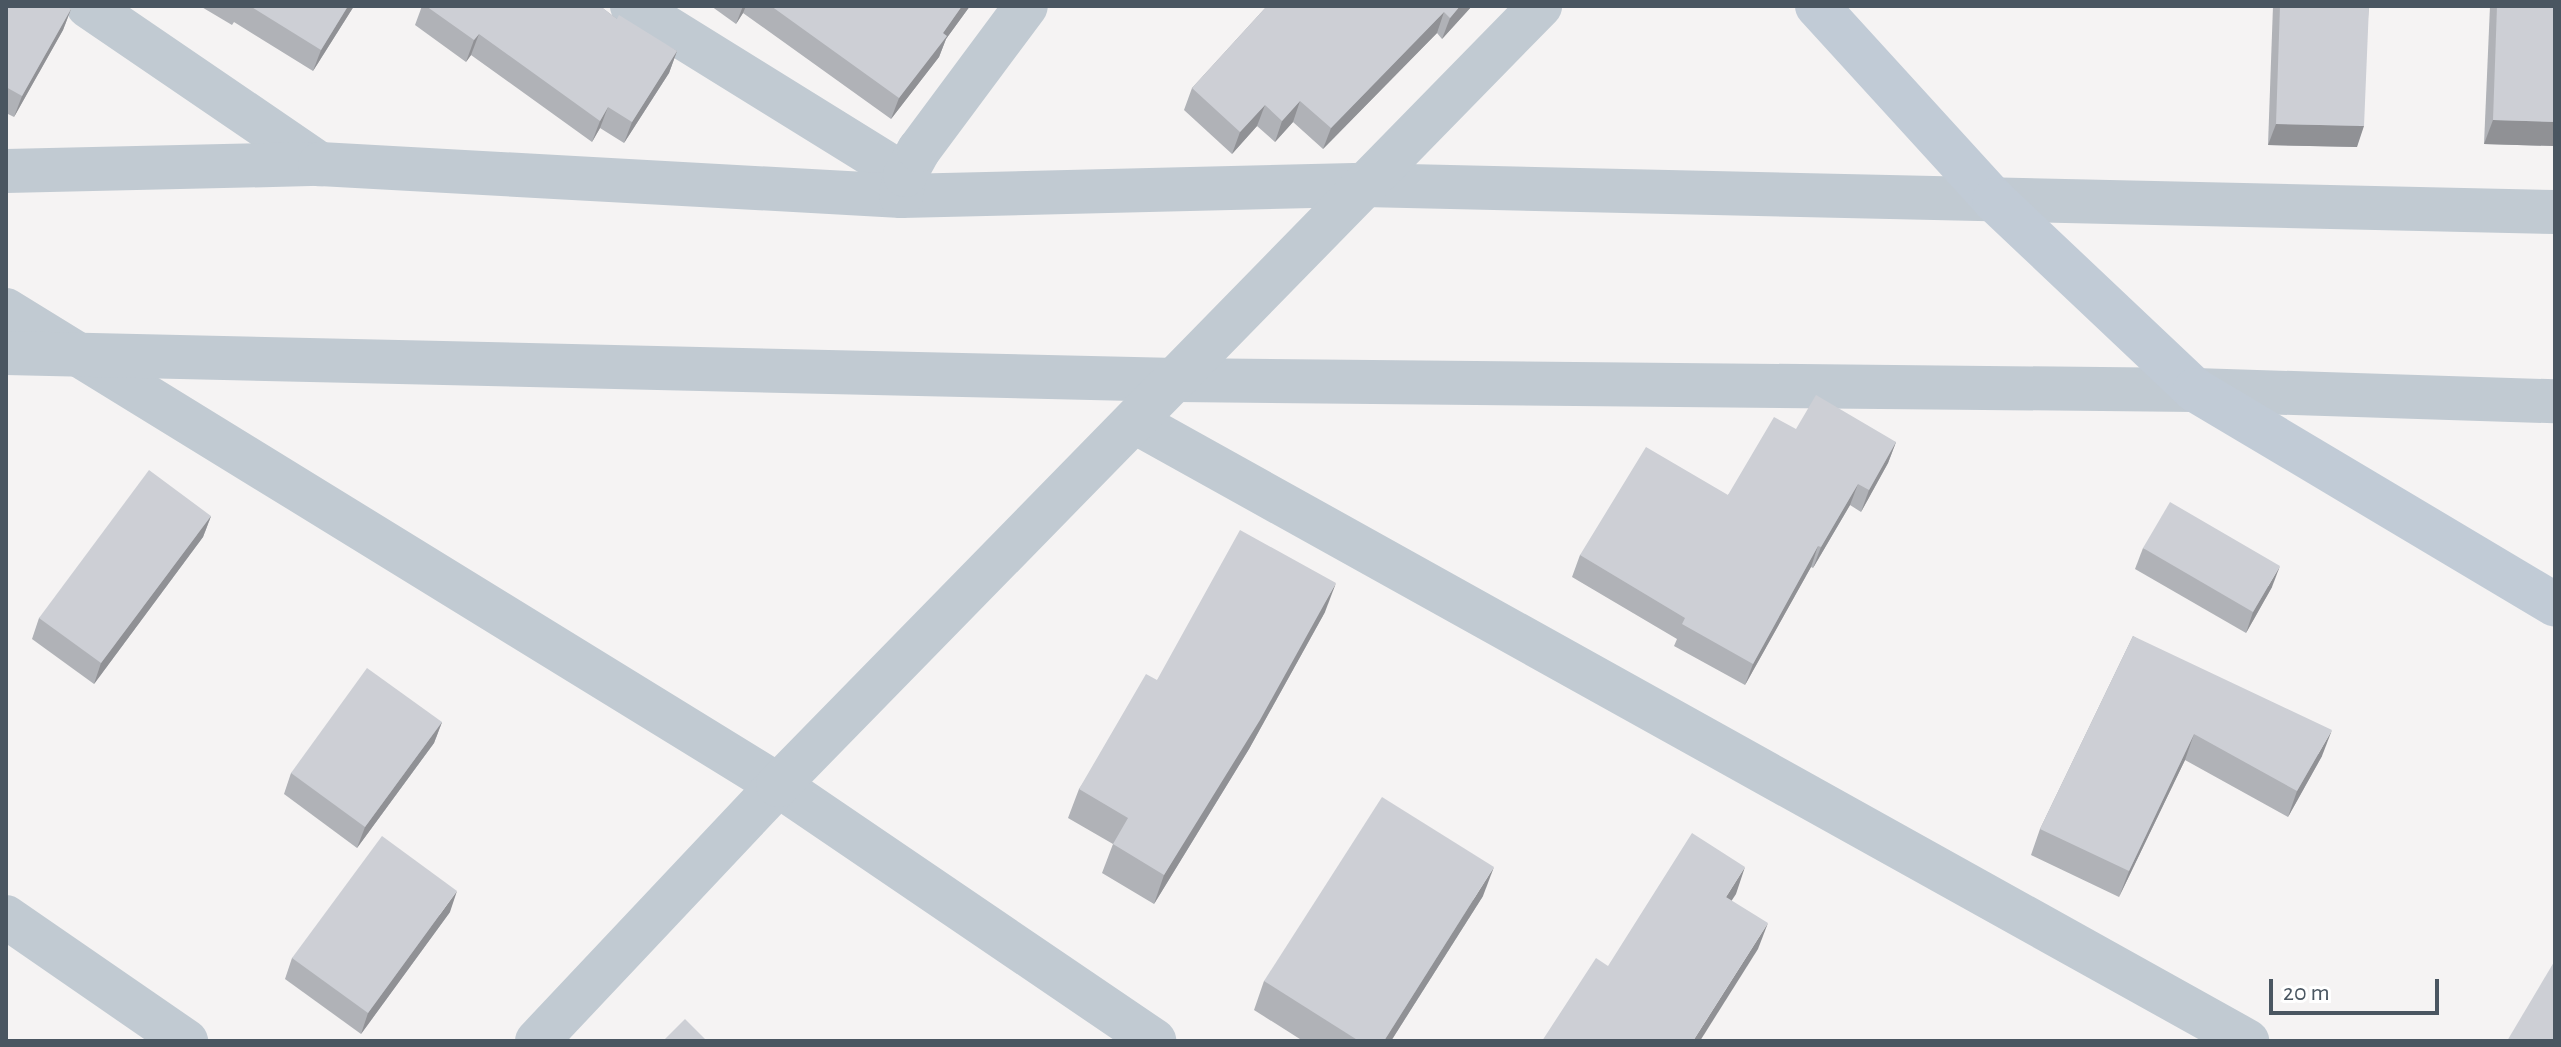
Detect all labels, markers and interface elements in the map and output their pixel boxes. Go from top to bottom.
scale bar [2273,963,2443,1013]
text: 20 m [2283,981,2330,1005]

